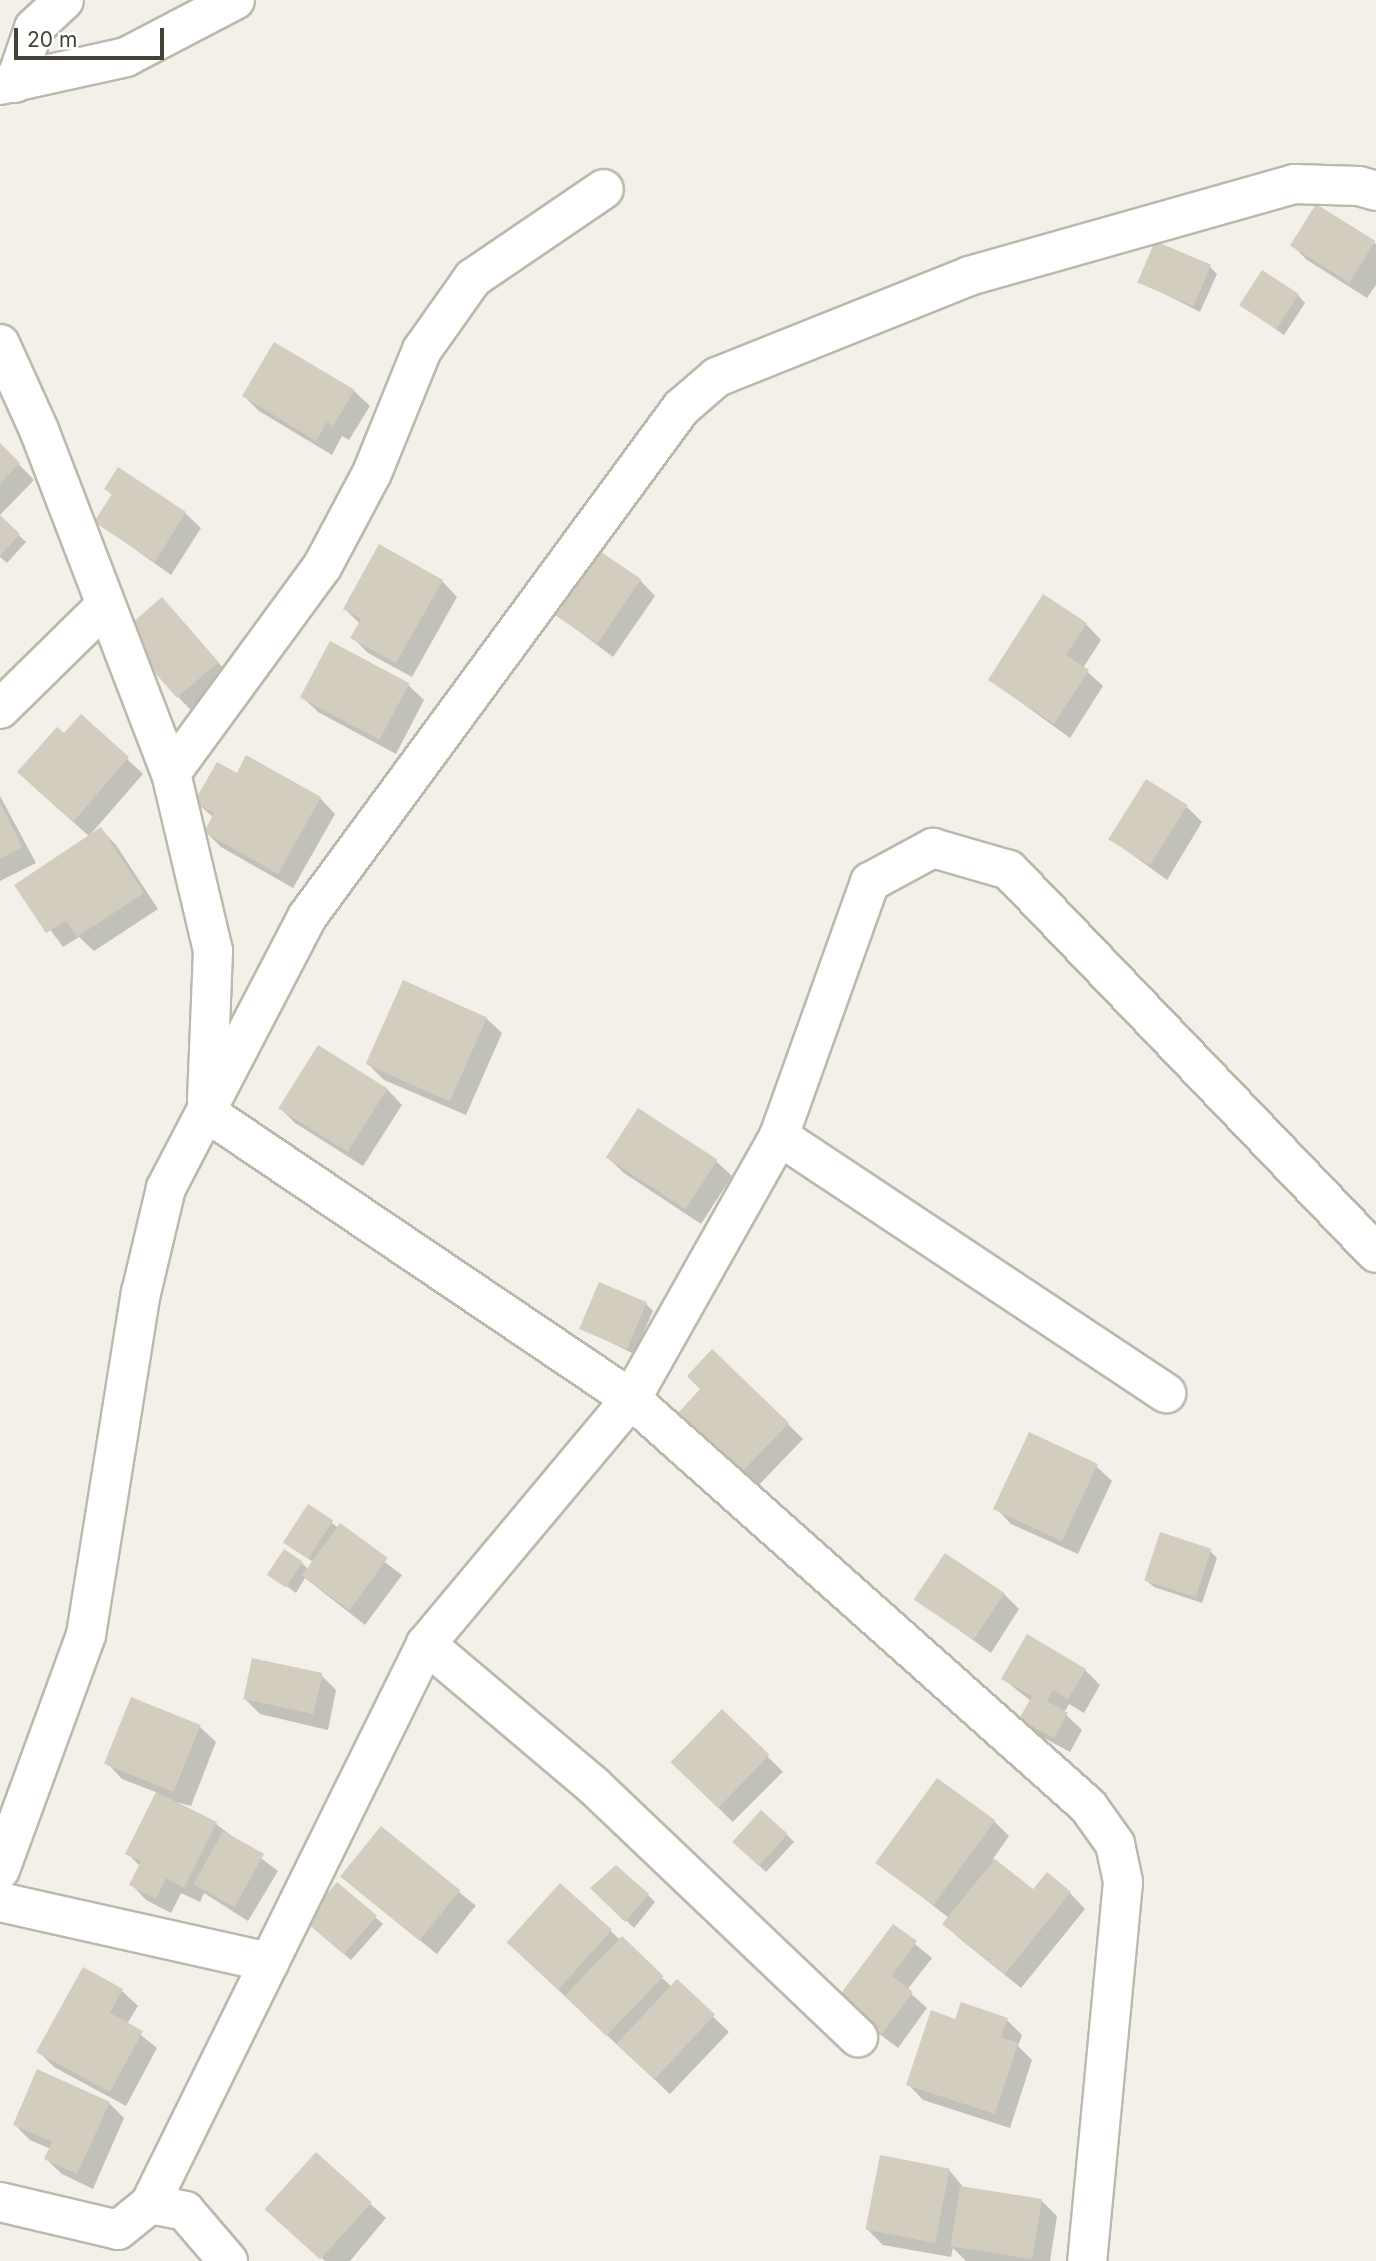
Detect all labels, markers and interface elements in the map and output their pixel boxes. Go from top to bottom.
scale bar [18,14,168,58]
text: 20 m [27,27,77,52]

